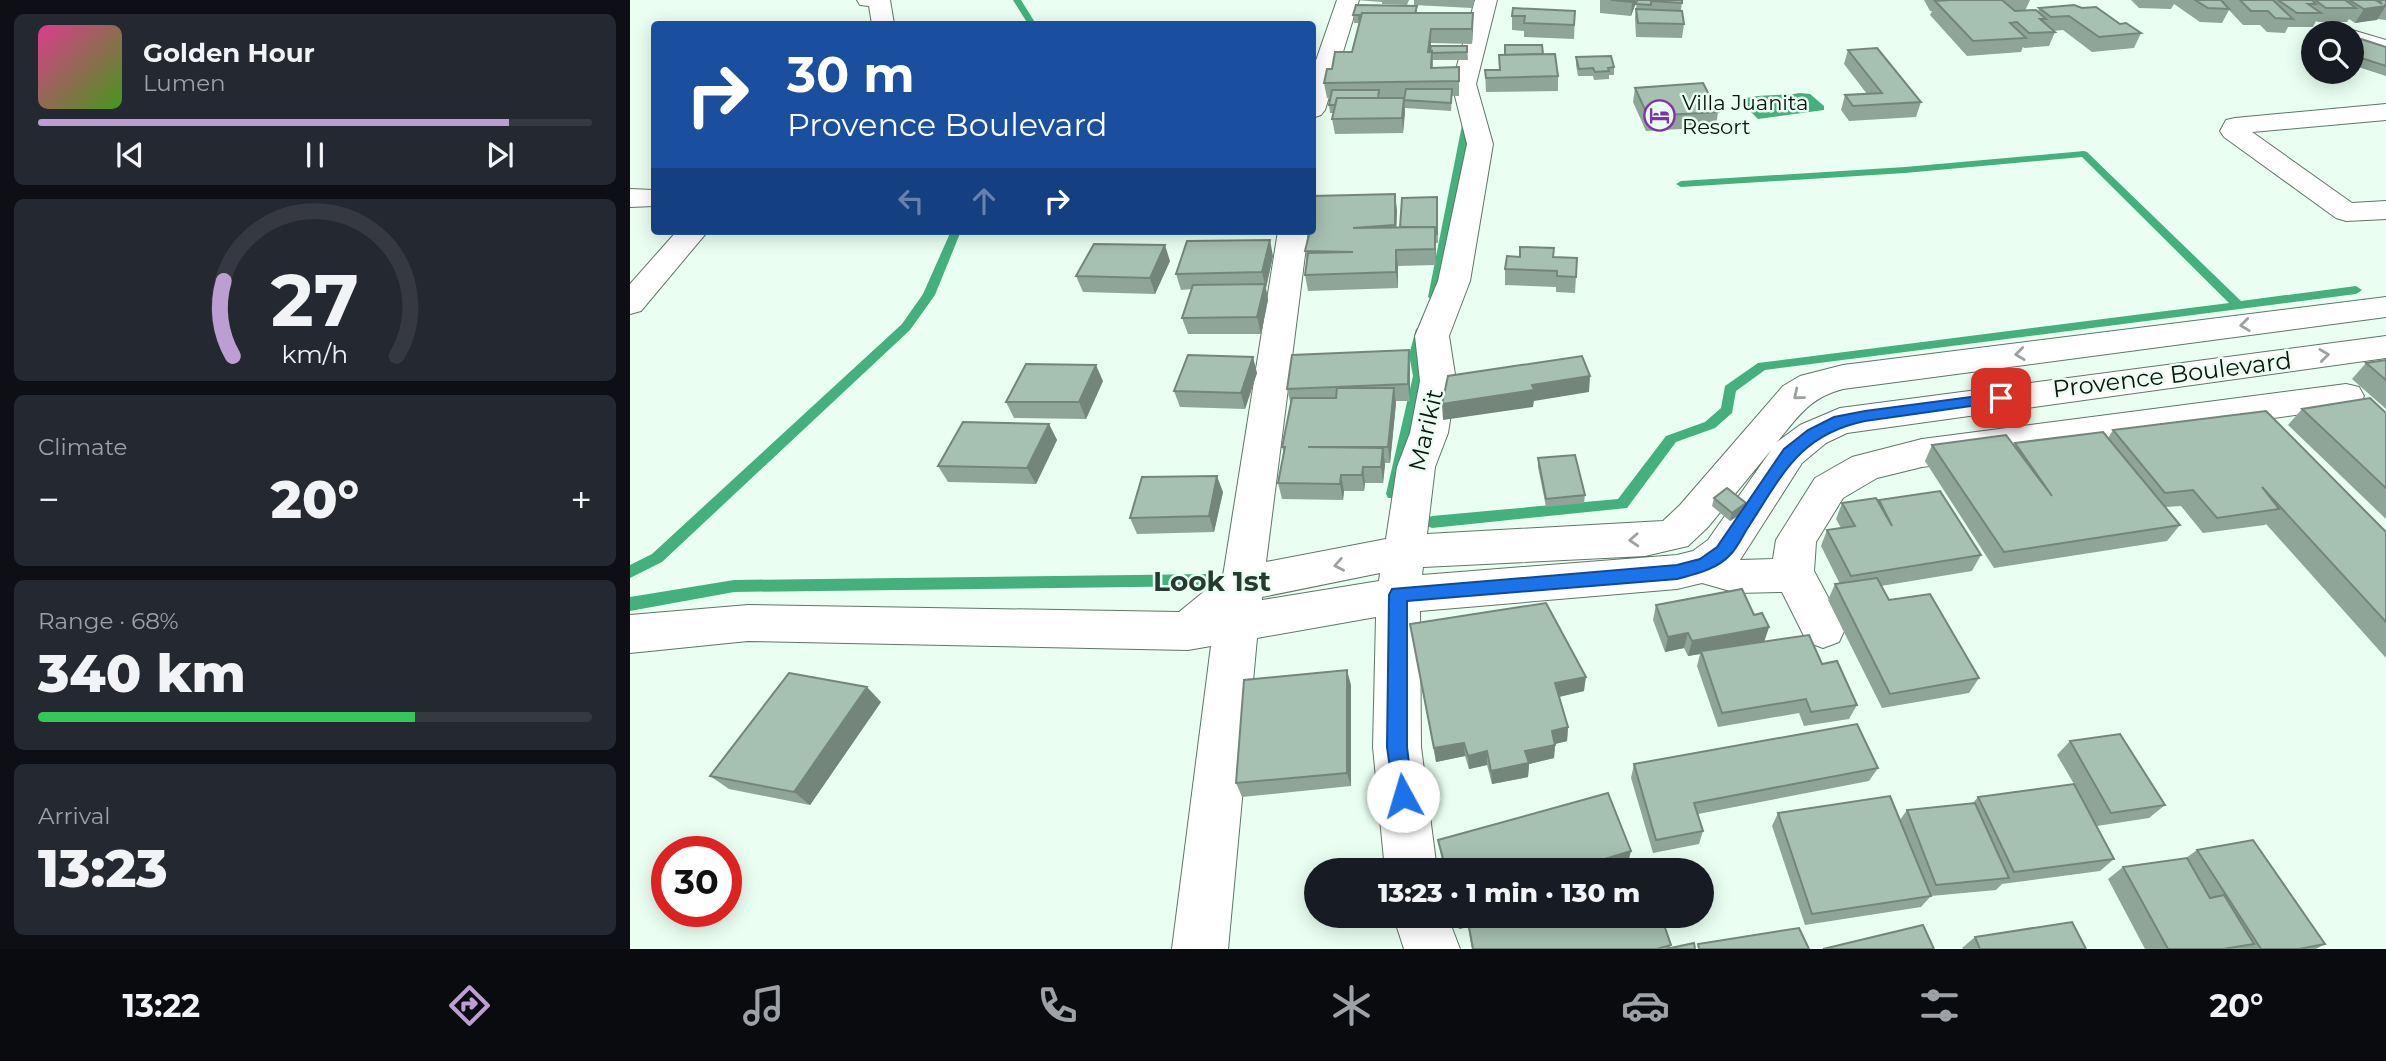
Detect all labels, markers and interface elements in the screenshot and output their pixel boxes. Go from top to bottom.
map controls [2301,21,2364,84]
button: search [2301,21,2364,84]
text: Golden Hour [143,37,315,69]
text: 30 m [787,45,915,104]
icon: right [672,49,763,140]
text: Lumen [143,69,226,97]
place label: Villa Juanita Resort [1682,90,1808,139]
hotel icon: Villa Juanita Resort [1642,98,1676,132]
text: Provence Boulevard [787,105,1108,144]
icon: previous [111,136,149,174]
icon: pause [296,136,334,174]
icon: next [481,136,519,174]
icon: left [892,182,930,220]
icon: ahead [965,182,1003,220]
icon: right [1038,182,1076,220]
text: 27 [271,256,359,344]
one-way arrow [2240,318,2251,333]
text: km/h [282,339,348,369]
street label: Provence Boulevard [2051,345,2293,404]
one-way arrow [2014,347,2026,362]
one-way arrow [2319,348,2330,363]
pin [1971,368,2031,428]
icon: arrive [1982,379,2020,417]
street label: Marikit [1402,386,1449,474]
one-way arrow [1794,387,1806,400]
text: Climate [38,433,127,461]
text: 20° [271,468,359,531]
text: − [38,476,60,523]
text: + [570,476,592,523]
one-way arrow [1629,532,1640,547]
one-way arrow [1333,556,1345,571]
district label: Look 1st [1153,564,1271,598]
text: Range · 68% [38,607,179,635]
text: 340 km [38,642,246,705]
position arrow [1366,759,1440,833]
text: Arrival [38,802,111,830]
speed limit sign: 30 [651,836,742,927]
text: 13:23 [38,837,168,900]
text: 13:23 · 1 min · 130 m [1378,877,1640,909]
icon: directions [445,981,494,1030]
icon: music [739,981,788,1030]
icon: phone [1033,981,1082,1030]
icon: climate [1327,981,1376,1030]
icon: car [1621,981,1670,1030]
icon: filters [1915,981,1964,1030]
text: 13:22 [123,986,200,1025]
text: 20° [2209,986,2263,1025]

